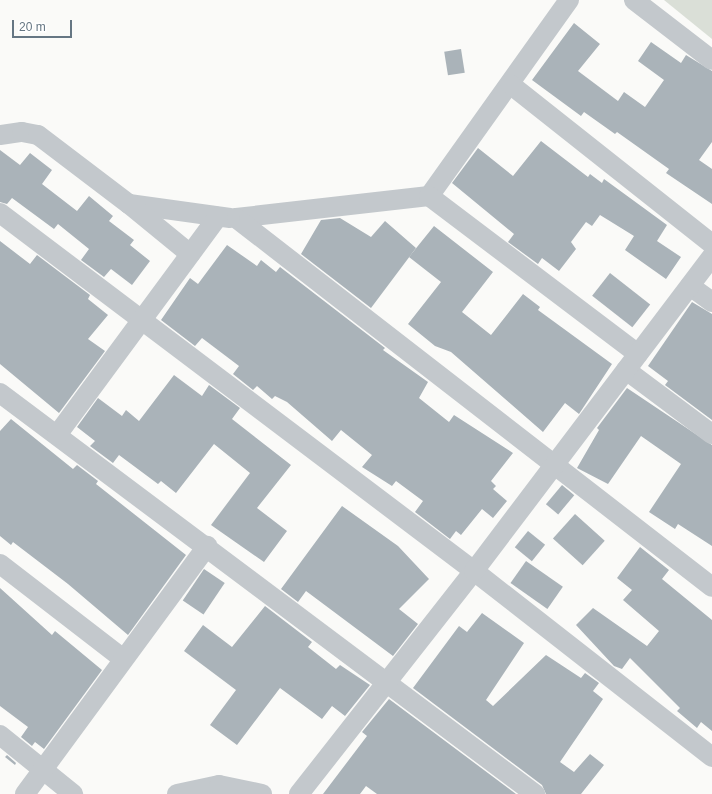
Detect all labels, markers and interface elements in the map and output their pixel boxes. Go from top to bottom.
scale bar [14,12,74,38]
text: 20 m [19,20,46,34]

